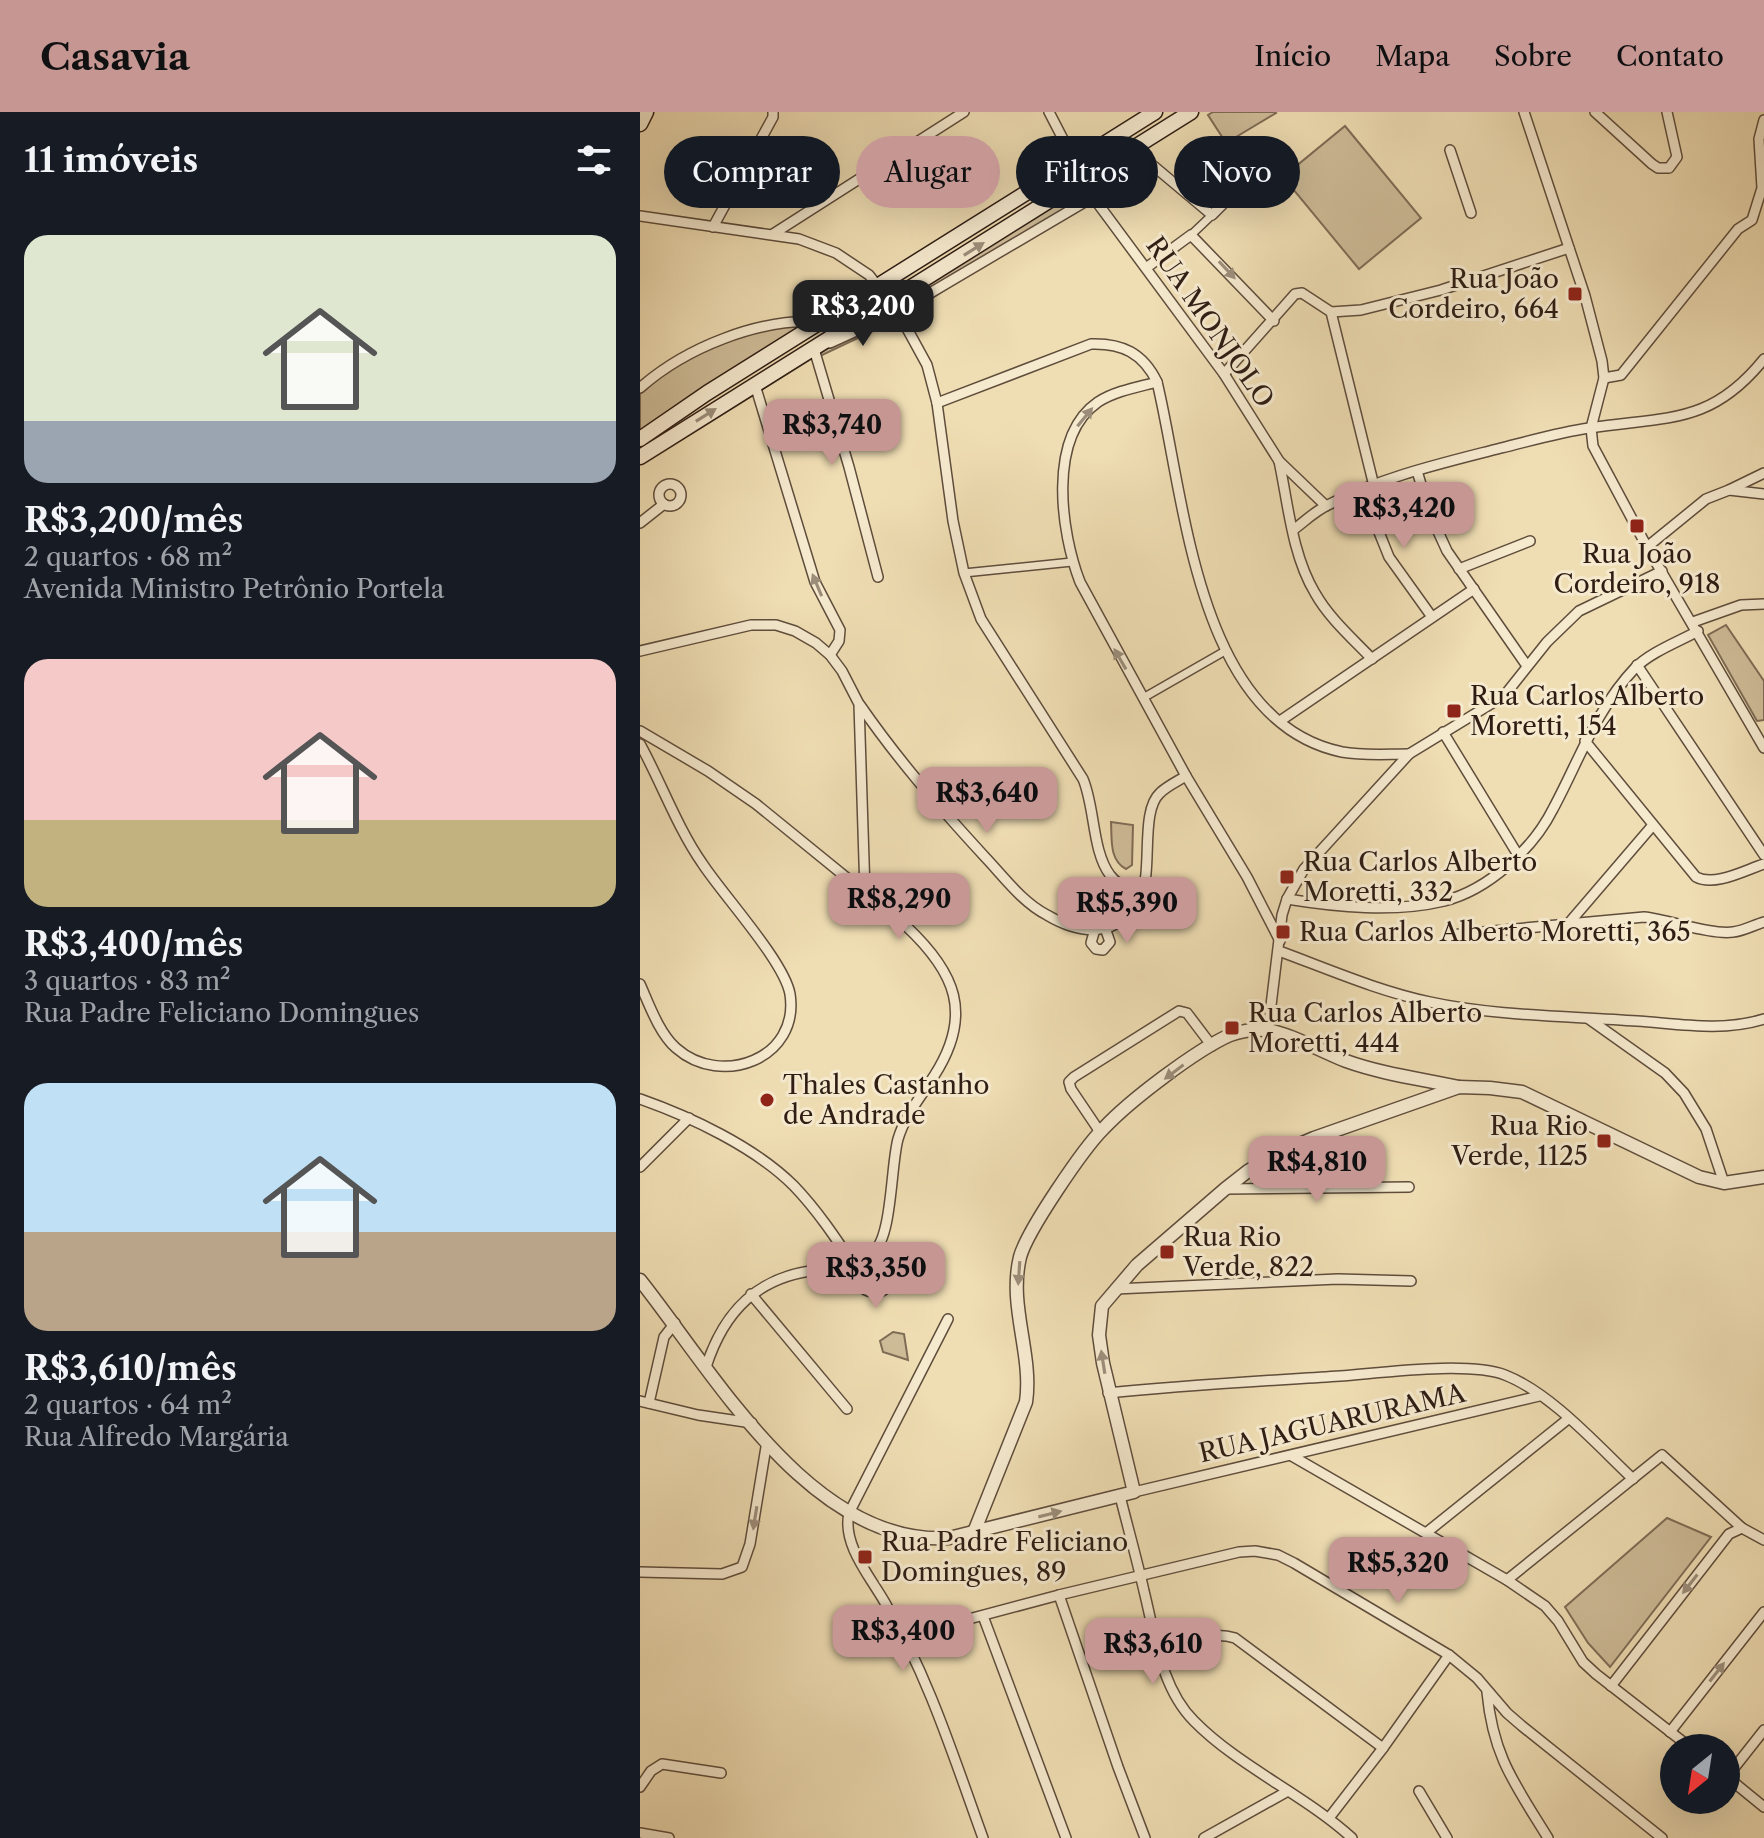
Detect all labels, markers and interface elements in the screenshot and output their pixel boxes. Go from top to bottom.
text: Casavia [40,33,190,80]
text: Início [1254,39,1331,73]
text: Mapa [1375,39,1450,73]
text: Sobre [1494,39,1572,73]
text: Contato [1616,39,1724,73]
chip: Comprar [664,136,840,208]
chip: Alugar [856,136,1000,208]
chip: Filtros [1016,136,1158,208]
chip: Novo [1174,136,1300,208]
icon: filters [572,138,616,182]
text: 11 imóveis [24,139,198,181]
street label: RUA MONJOLO [1139,230,1281,414]
one-way arrow [963,242,985,256]
one-way arrow [1217,260,1235,279]
place label: Rua João Cordeiro, 664 [1388,263,1559,325]
pin: R$3,200 [789,280,937,348]
marker: Rua João Cordeiro, 664 [1566,285,1584,303]
icon: home [248,287,392,431]
text: R$3,200 [811,290,915,322]
pin: R$3,740 [758,399,906,467]
one-way arrow [1077,407,1093,427]
one-way arrow [695,409,717,423]
text: R$3,740 [782,409,882,441]
pin: R$3,420 [1330,482,1478,550]
text: R$3,420 [1352,492,1456,524]
text: R$3,200/mês [24,499,243,541]
marker: Rua João Cordeiro, 918 [1628,517,1646,535]
place label: Rua João Cordeiro, 918 [1554,538,1720,600]
text: 2 quartos · 68 m² [24,541,232,573]
text: Avenida Ministro Petrônio Portela [24,573,445,605]
one-way arrow [810,573,823,597]
one-way arrow [1113,648,1127,670]
place label: Rua Carlos Alberto Moretti, 154 [1470,680,1704,742]
marker: Rua Carlos Alberto Moretti, 154 [1445,702,1463,720]
icon: home [248,711,392,855]
pin: R$3,640 [913,767,1061,835]
text: R$3,640 [935,777,1039,809]
place label: Rua Carlos Alberto Moretti, 332 [1303,846,1537,908]
marker: Rua Carlos Alberto Moretti, 332 [1278,868,1296,886]
pin: R$8,290 [825,873,973,941]
pin: R$5,390 [1053,877,1201,945]
text: R$8,290 [846,883,952,915]
text: R$5,390 [1076,887,1178,919]
place label: Rua Carlos Alberto Moretti, 365 [1299,916,1691,948]
text: R$3,400/mês [24,923,243,965]
marker: Rua Carlos Alberto Moretti, 365 [1274,923,1292,941]
text: 3 quartos · 83 m² [24,965,231,997]
text: Rua Padre Feliciano Domingues [24,997,419,1029]
place label: Rua Carlos Alberto Moretti, 444 [1248,997,1482,1059]
marker: Rua Carlos Alberto Moretti, 444 [1223,1019,1241,1037]
one-way arrow [1163,1064,1185,1080]
place label: Thales Castanho de Andrade [783,1069,989,1131]
marker: Thales Castanho de Andrade [758,1091,776,1109]
place label: Rua Rio Verde, 1125 [1450,1110,1588,1172]
marker: Rua Rio Verde, 1125 [1595,1132,1613,1150]
icon: home [248,1135,392,1279]
pin: R$4,810 [1243,1136,1391,1204]
text: R$4,810 [1266,1146,1368,1178]
place label: Rua Rio Verde, 822 [1182,1221,1314,1283]
pin: R$3,350 [802,1242,950,1310]
marker: Rua Rio Verde, 822 [1158,1243,1176,1261]
text: R$3,350 [825,1252,927,1284]
one-way arrow [1012,1261,1025,1286]
text: R$3,610/mês [24,1347,237,1389]
one-way arrow [1096,1349,1109,1374]
street label: RUA JAGUARURAMA [1196,1377,1469,1469]
text: 2 quartos · 64 m² [24,1389,232,1421]
text: Rua Alfredo Margária [24,1421,289,1453]
one-way arrow [748,1506,761,1531]
one-way arrow [1038,1507,1063,1519]
place label: Rua Padre Feliciano Domingues, 89 [881,1526,1128,1588]
pin: R$5,320 [1324,1537,1472,1605]
text: R$5,320 [1347,1547,1449,1579]
marker: Rua Padre Feliciano Domingues, 89 [856,1548,874,1566]
one-way arrow [1682,1574,1698,1595]
pin: R$3,400 [829,1605,977,1673]
text: R$3,400 [851,1615,955,1647]
pin: R$3,610 [1079,1618,1227,1686]
text: R$3,610 [1103,1628,1203,1660]
one-way arrow [1709,1662,1725,1682]
north arrow [1660,1734,1740,1814]
map controls [1660,1734,1740,1814]

